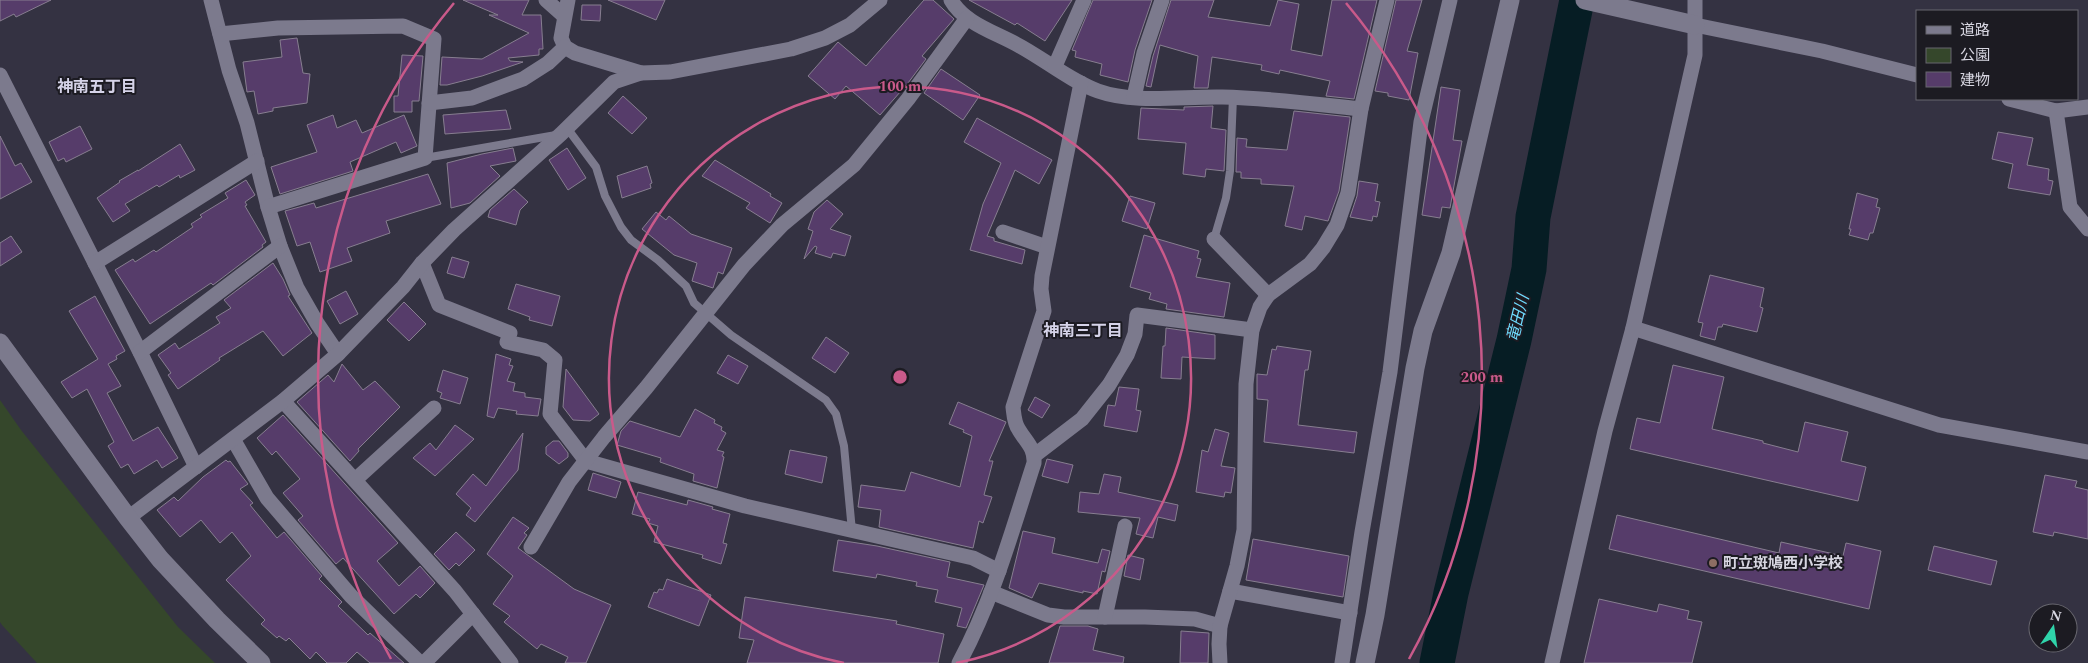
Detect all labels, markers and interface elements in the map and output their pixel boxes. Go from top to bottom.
legend [1916,10,2078,100]
text: 道路 [1960,19,1990,42]
text: 公園 [1960,44,1990,67]
text: 建物 [1960,69,1990,92]
district label: 神南五丁目 [57,75,137,99]
text: 100 m [879,75,922,98]
water label: 竜田川 [1501,290,1536,344]
district label: 神南三丁目 [1043,319,1123,343]
text: 200 m [1461,366,1504,389]
centre of rings [891,368,909,386]
place label: 町立斑鳩西小学校 [1723,552,1843,575]
marker: 町立斑鳩西小学校 [1707,557,1719,569]
north arrow [2028,603,2078,653]
text: N [2048,604,2064,627]

